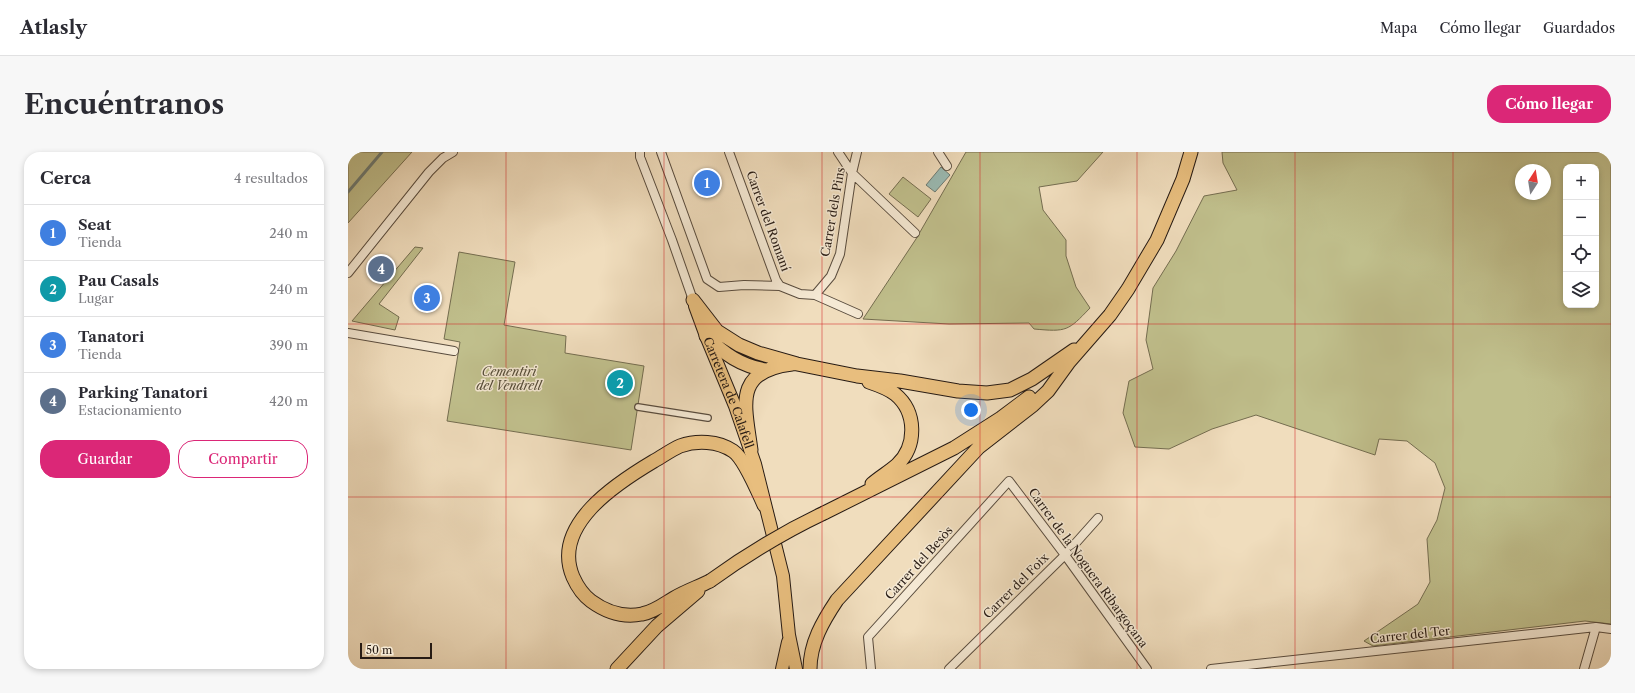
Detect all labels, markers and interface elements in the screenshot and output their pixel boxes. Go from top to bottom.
text: Atlasly [20,16,87,39]
text: Mapa [1380,19,1417,37]
text: Cómo llegar [1439,19,1521,37]
text: Guardados [1543,19,1615,37]
button: Cómo llegar [1487,85,1611,123]
text: Encuéntranos [24,87,224,121]
north arrow [1515,164,1551,200]
map controls [1563,164,1599,308]
button: + [1563,164,1599,200]
street label: Carrer dels Pins [817,166,848,258]
text: Cerca [40,168,91,188]
pin: 1 [694,168,720,198]
street label: Carrer del Romaní [743,169,794,273]
text: 4 resultados [234,170,308,186]
button: − [1563,200,1599,236]
text: Seat [78,215,111,234]
text: 1 [50,225,56,241]
text: 240 m [269,225,308,241]
text: Tienda [78,234,122,250]
button: locate [1563,236,1599,272]
pin: 4 [368,254,394,284]
text: Pau Casals [78,271,159,290]
button: layers [1563,272,1599,308]
text: 2 [49,281,57,297]
text: 240 m [269,281,308,297]
pin: 3 [414,283,440,313]
text: Lugar [78,290,114,306]
text: Tanatori [78,327,144,346]
street label: Carretera de Calafell [700,335,757,451]
text: 3 [49,337,57,353]
text: 390 m [269,337,308,353]
text: Tienda [78,346,122,362]
park label: Cementiri del Vendrell [476,364,543,393]
pin: 2 [607,368,633,398]
text: Parking Tanatori [78,383,208,402]
text: 4 [49,393,57,409]
text: 420 m [269,393,308,409]
your location [961,400,981,420]
text: Estacionamiento [78,402,182,418]
button: Guardar [40,440,170,478]
button: Compartir [178,440,308,478]
street label: Carrer de la Noguera Ribargoçana [1025,485,1152,651]
street label: Carrer del Besòs [882,523,956,603]
street label: Carrer del Foix [980,550,1051,621]
street label: Carrer del Ter [1369,623,1451,646]
scale bar [360,641,432,660]
text: 50 m [366,643,392,657]

